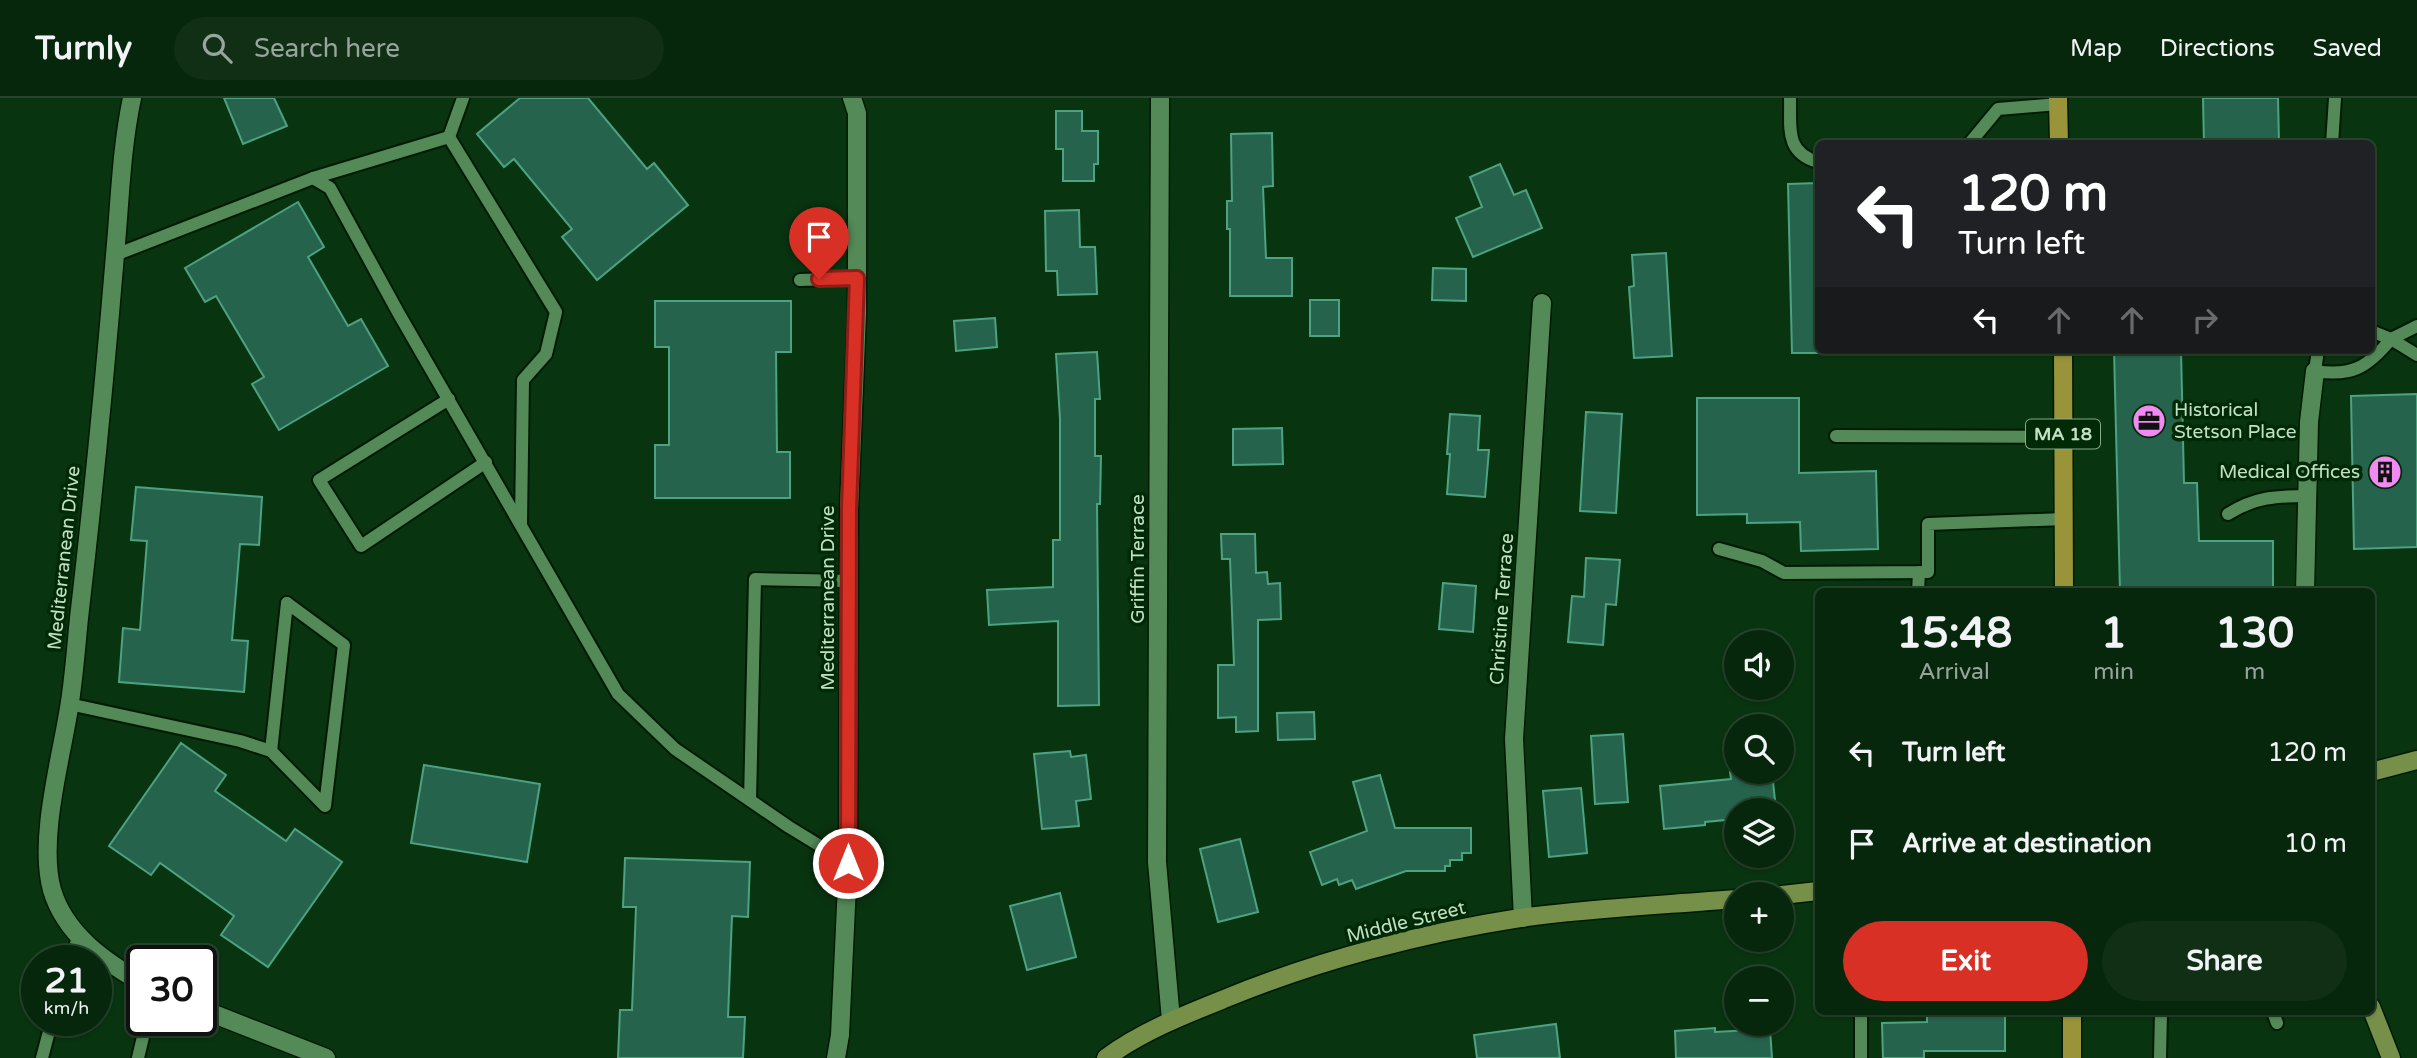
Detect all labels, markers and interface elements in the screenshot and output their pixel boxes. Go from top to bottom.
search box [174,17,664,80]
text: Turnly [35,29,132,68]
icon: search [198,29,236,67]
text: Search here [254,33,400,64]
text: Map [2070,34,2122,63]
text: Directions [2160,34,2275,63]
text: Saved [2313,34,2382,63]
text: 120 m [1958,165,2108,224]
icon: left [1843,168,1934,259]
pin [789,207,849,279]
icon: arrive [800,218,838,256]
text: Turn left [1958,225,2085,263]
icon: left [1967,301,2005,339]
icon: ahead [2040,301,2078,339]
icon: ahead [2113,301,2151,339]
icon: right [2186,301,2224,339]
place label: Historical Stetson Place [2174,399,2296,443]
office icon: Historical Stetson Place [2130,402,2168,440]
road number: MA 18 [2026,420,2100,448]
building icon: Medical Offices [2366,453,2404,491]
place label: Medical Offices [2219,461,2360,483]
street label: Mediterranean Drive [43,465,85,651]
street label: Griffin Terrace [1127,494,1149,624]
street label: Mediterranean Drive [817,506,839,691]
street label: Christine Terrace [1486,532,1518,686]
text: 15:48 [1896,608,2012,659]
text: 1 [2100,608,2127,659]
text: 130 [2215,608,2294,659]
map controls [1724,630,1794,1036]
button: sound [1724,630,1794,700]
text: Arrival [1919,658,1990,686]
text: min [2093,658,2134,686]
text: m [2244,658,2265,686]
button: search [1724,714,1794,784]
icon: left [1843,734,1881,772]
text: Turn left [1902,737,2005,768]
text: 120 m [2267,737,2347,768]
button: layers [1724,798,1794,868]
icon: arrive [1843,825,1881,863]
position arrow [811,826,885,900]
text: Arrive at destination [1902,828,2152,859]
text: 10 m [2284,828,2347,859]
button: + [1724,882,1794,952]
street label: Middle Street [1344,897,1468,947]
button: Exit [1843,921,2088,1001]
button: Share [2102,921,2347,1001]
speed limit sign: 30 [126,945,217,1036]
text: 21 [45,960,88,1002]
button: − [1724,966,1794,1036]
text: km/h [44,997,89,1019]

